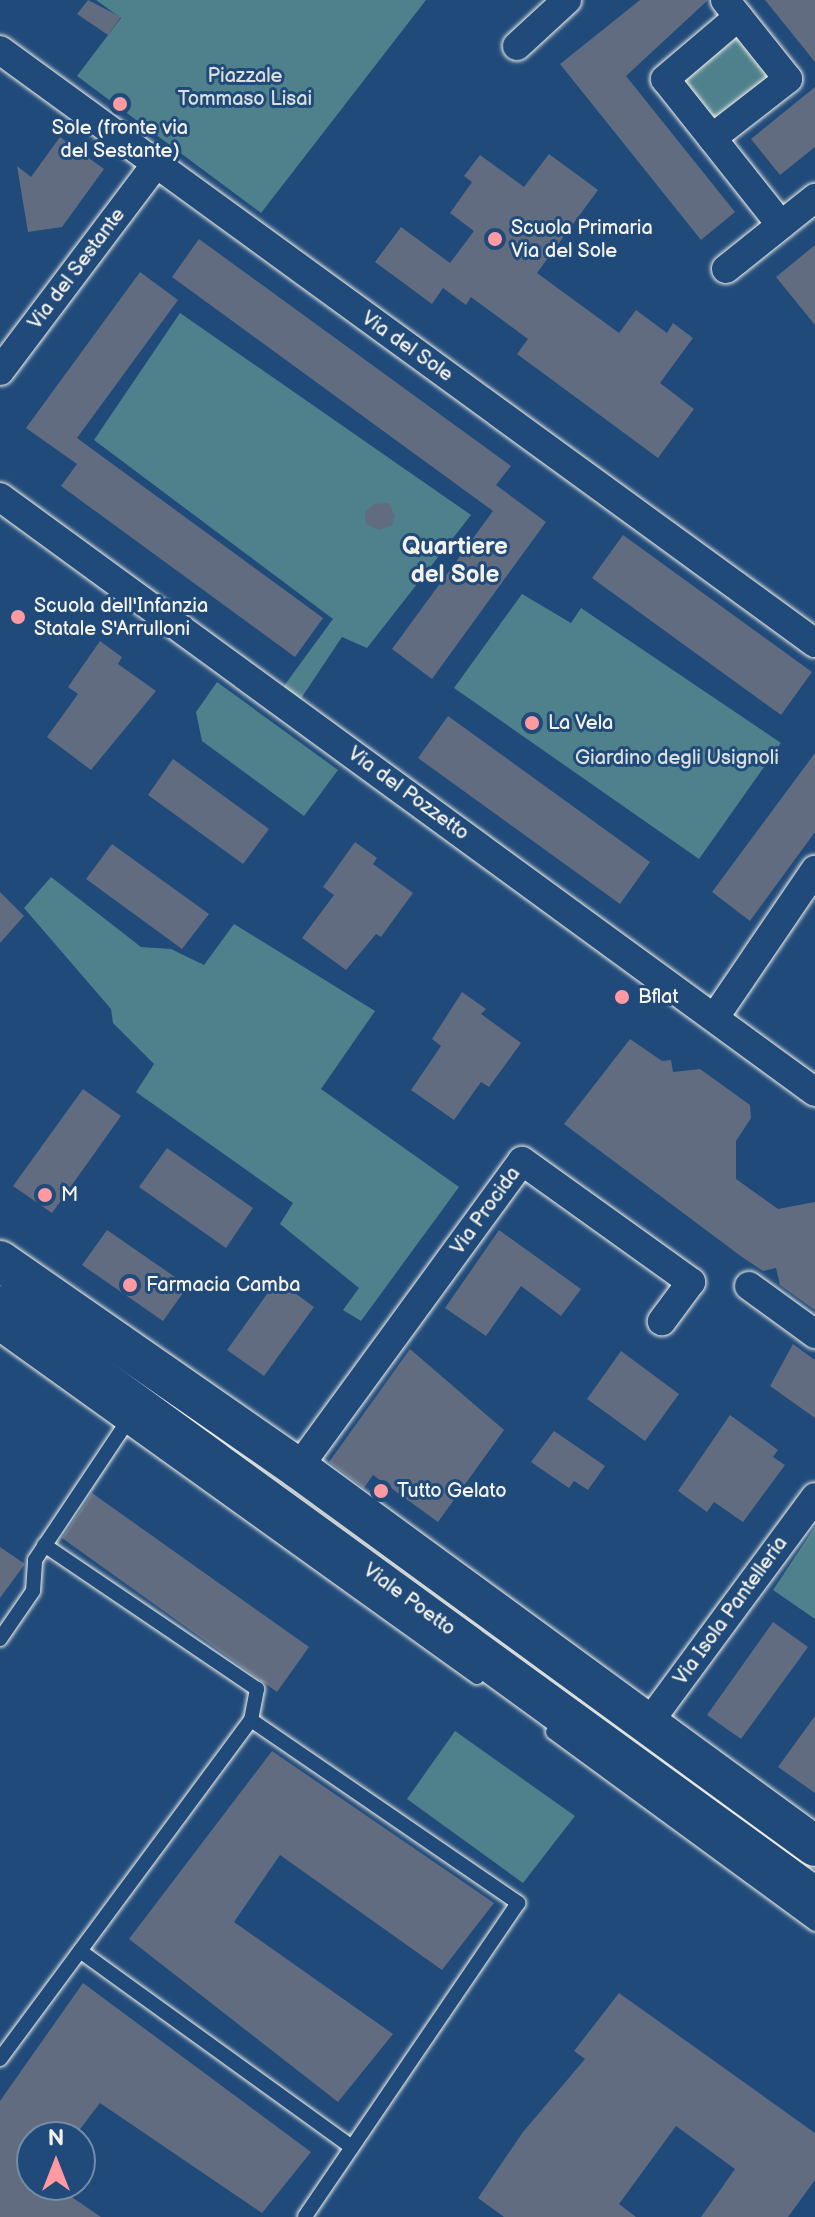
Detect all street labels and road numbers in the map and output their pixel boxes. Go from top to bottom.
street label: Via del Sestante [23,203,131,335]
street label: Via del Sole [356,307,458,387]
street label: Via del Pozzetto [343,742,473,846]
street label: Via Procida [446,1162,526,1260]
street label: Via Isola Pantelleria [669,1532,793,1690]
street label: Viale Poetto [358,1559,460,1641]

